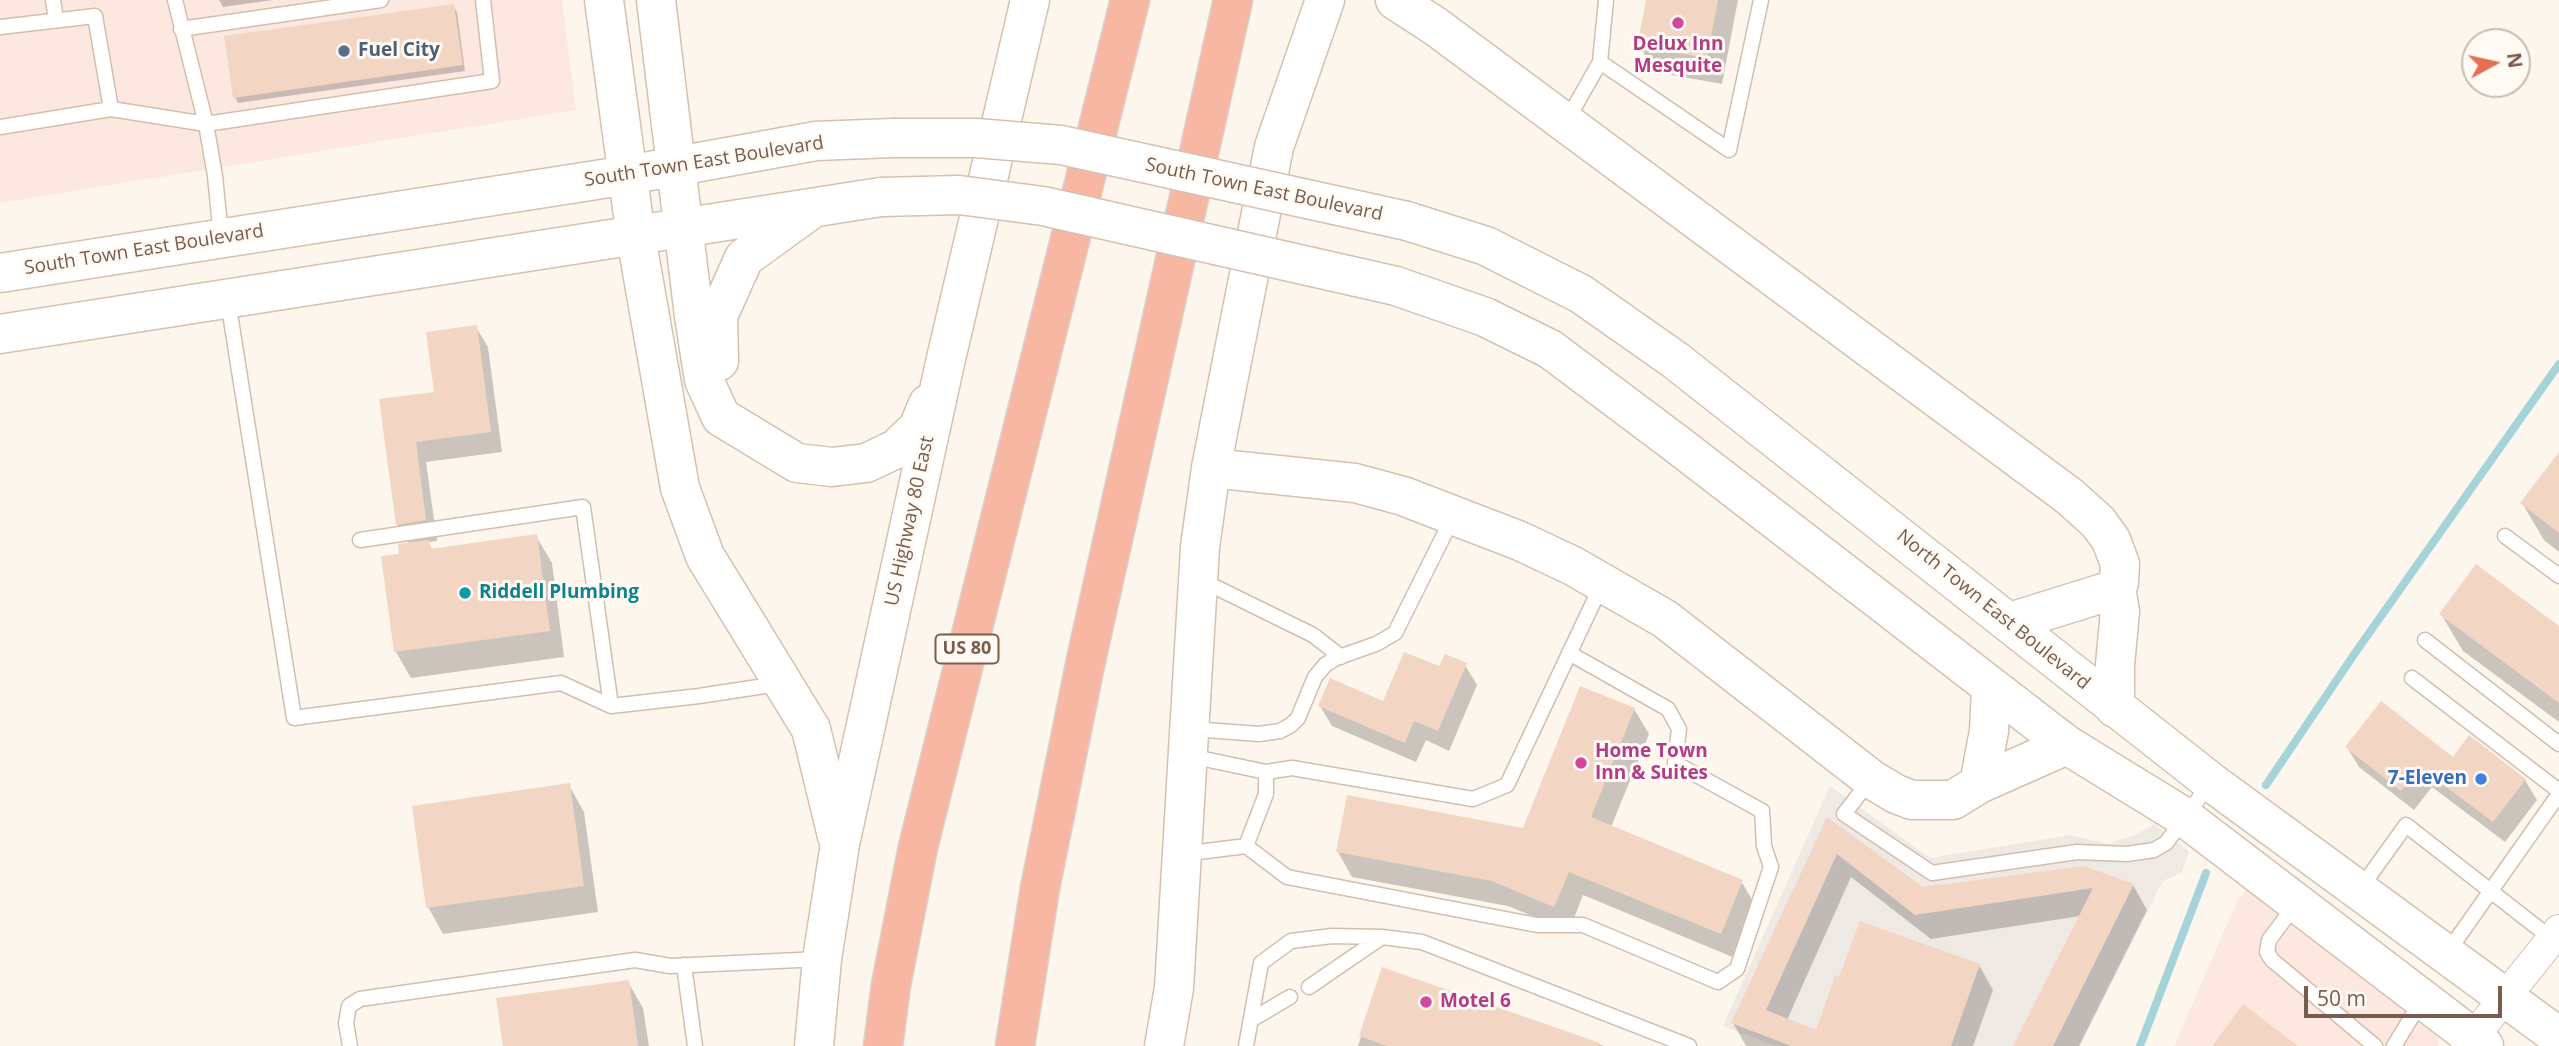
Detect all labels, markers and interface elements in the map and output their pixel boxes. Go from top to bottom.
marker: Delux Inn Mesquite [1670,15,1686,31]
north arrow [2461,28,2531,98]
place label: Delux Inn Mesquite [1633,34,1723,78]
place label: Fuel City [358,40,440,62]
marker: Fuel City [336,43,352,59]
text: N [2501,51,2529,70]
street label: South Town East Boulevard [583,132,825,192]
street label: South Town East Boulevard [1143,154,1385,226]
street label: South Town East Boulevard [23,220,265,280]
street label: US Highway 80 East [881,434,939,608]
street label: North Town East Boulevard [1892,525,2094,695]
place label: Riddell Plumbing [479,582,639,604]
marker: Riddell Plumbing [457,585,473,601]
road number: US 80 [936,634,998,664]
place label: Home Town Inn & Suites [1595,741,1708,785]
marker: Home Town Inn & Suites [1573,755,1589,771]
place label: 7-Eleven [2388,768,2467,790]
marker: 7-Eleven [2473,771,2489,787]
scale bar [2307,972,2505,1016]
text: 50 m [2317,984,2366,1012]
place label: Motel 6 [1440,991,1511,1013]
marker: Motel 6 [1418,994,1434,1010]

